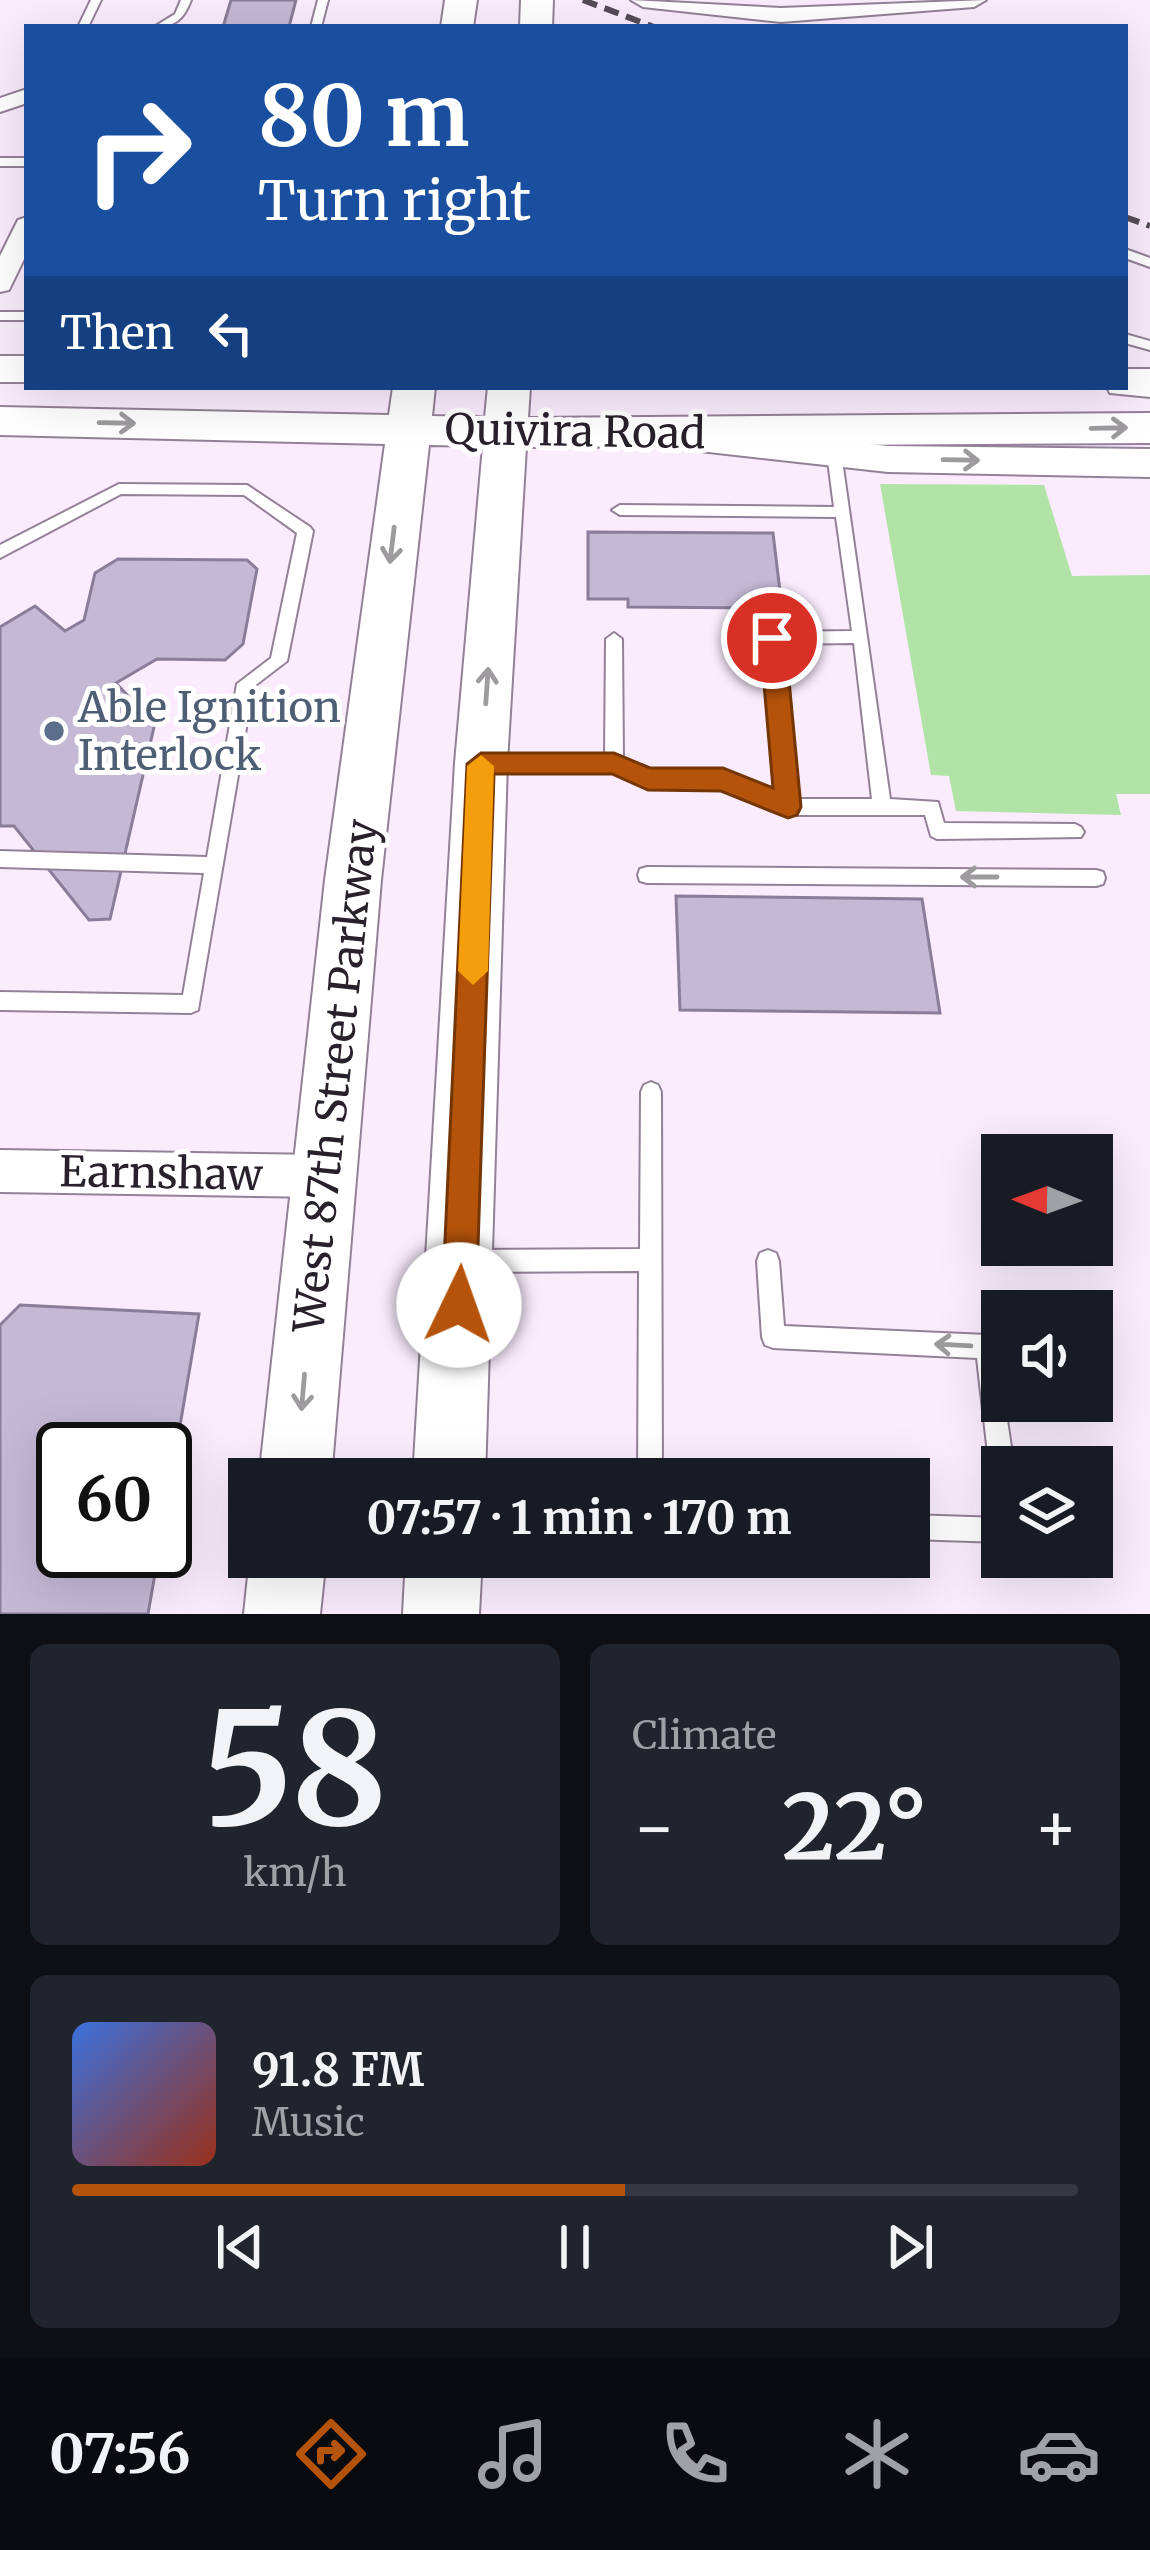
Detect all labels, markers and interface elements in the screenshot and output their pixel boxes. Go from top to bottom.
text: 80 m [258,63,470,169]
icon: right [60,72,216,228]
text: Turn right [258,167,531,235]
icon: left [198,300,264,366]
text: Then [60,305,174,361]
street label: Quivira Road [444,403,706,459]
one-way arrow [97,411,136,434]
one-way arrow [1089,417,1128,439]
one-way arrow [941,448,980,471]
one-way arrow [380,525,403,564]
pin [721,587,823,689]
icon: arrive [739,605,805,671]
one-way arrow [475,667,498,706]
place label: Able Ignition Interlock [77,681,341,781]
marker: Able Ignition Interlock [41,718,67,744]
street label: West 87th Street Parkway [282,816,388,1336]
one-way arrow [960,866,999,888]
north arrow [981,1134,1113,1266]
map controls [981,1134,1113,1578]
street label: Earnshaw [59,1145,263,1201]
position arrow [396,1242,522,1368]
button: sound [981,1290,1113,1422]
one-way arrow [934,1333,973,1356]
one-way arrow [291,1372,314,1411]
speed limit sign: 60 [36,1422,192,1578]
button: layers [981,1446,1113,1578]
text: 07:57 · 1 min · 170 m [366,1490,792,1546]
text: 58 [202,1671,388,1868]
text: Climate [632,1711,776,1760]
text: 22° [782,1770,928,1884]
text: − [632,1786,676,1869]
text: + [1034,1786,1078,1869]
text: km/h [243,1848,347,1897]
text: 91.8 FM [252,2042,424,2098]
text: Music [252,2098,365,2147]
icon: previous [207,2214,273,2280]
icon: pause [542,2214,608,2280]
icon: next [877,2214,943,2280]
icon: directions [289,2412,373,2496]
icon: music [471,2412,555,2496]
icon: phone [653,2412,737,2496]
icon: climate [835,2412,919,2496]
icon: car [1017,2412,1101,2496]
text: 07:56 [49,2420,190,2488]

